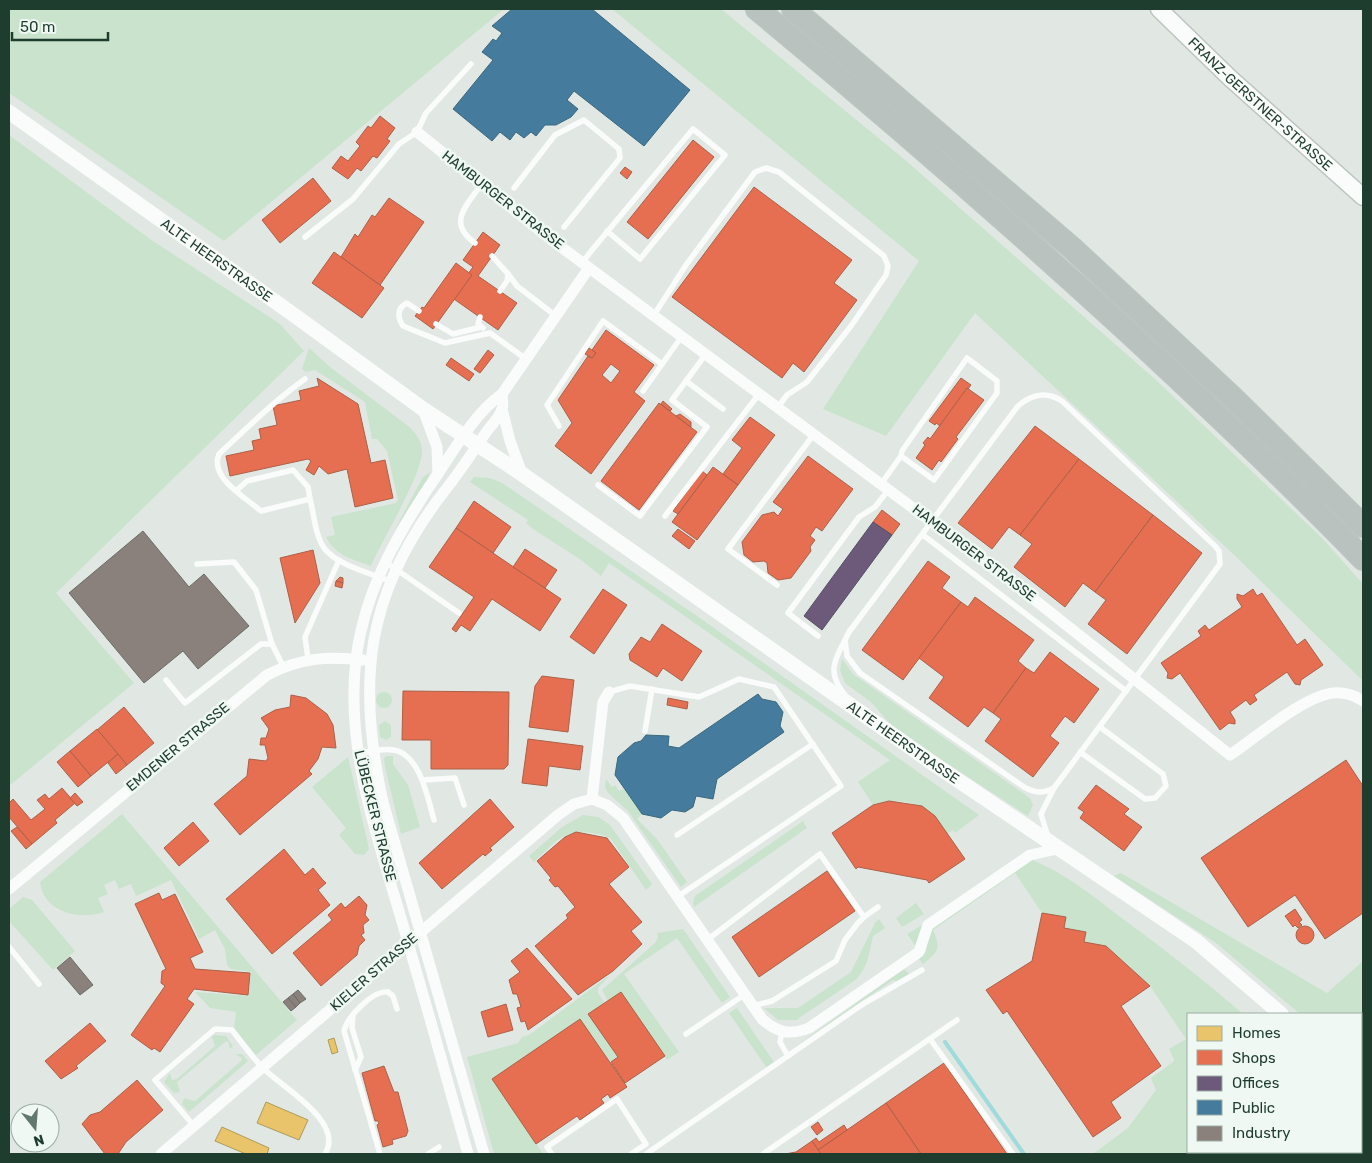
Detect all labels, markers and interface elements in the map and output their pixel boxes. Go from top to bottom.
scale bar [12,10,109,42]
text: 50 m [20,18,55,36]
street label: FRANZ-GERSTNER-STRASSE [1185,34,1336,174]
street label: HAMBURGER STRASSE [438,147,568,253]
street label: ALTE HEERSTRASSE [158,214,276,305]
street label: HAMBURGER STRASSE [909,501,1039,605]
street label: ALTE HEERSTRASSE [844,697,962,787]
street label: EMDENER STRASSE [123,699,233,795]
street label: LÜBECKER STRASSE [350,748,400,884]
street label: KIELER STRASSE [327,929,421,1015]
legend [1187,1013,1362,1153]
text: Homes [1232,1024,1281,1042]
text: Shops [1232,1049,1276,1067]
text: Offices [1232,1074,1280,1092]
text: Public [1232,1099,1275,1117]
north arrow [10,1103,60,1153]
text: Industry [1232,1124,1291,1142]
text: N [31,1130,46,1150]

